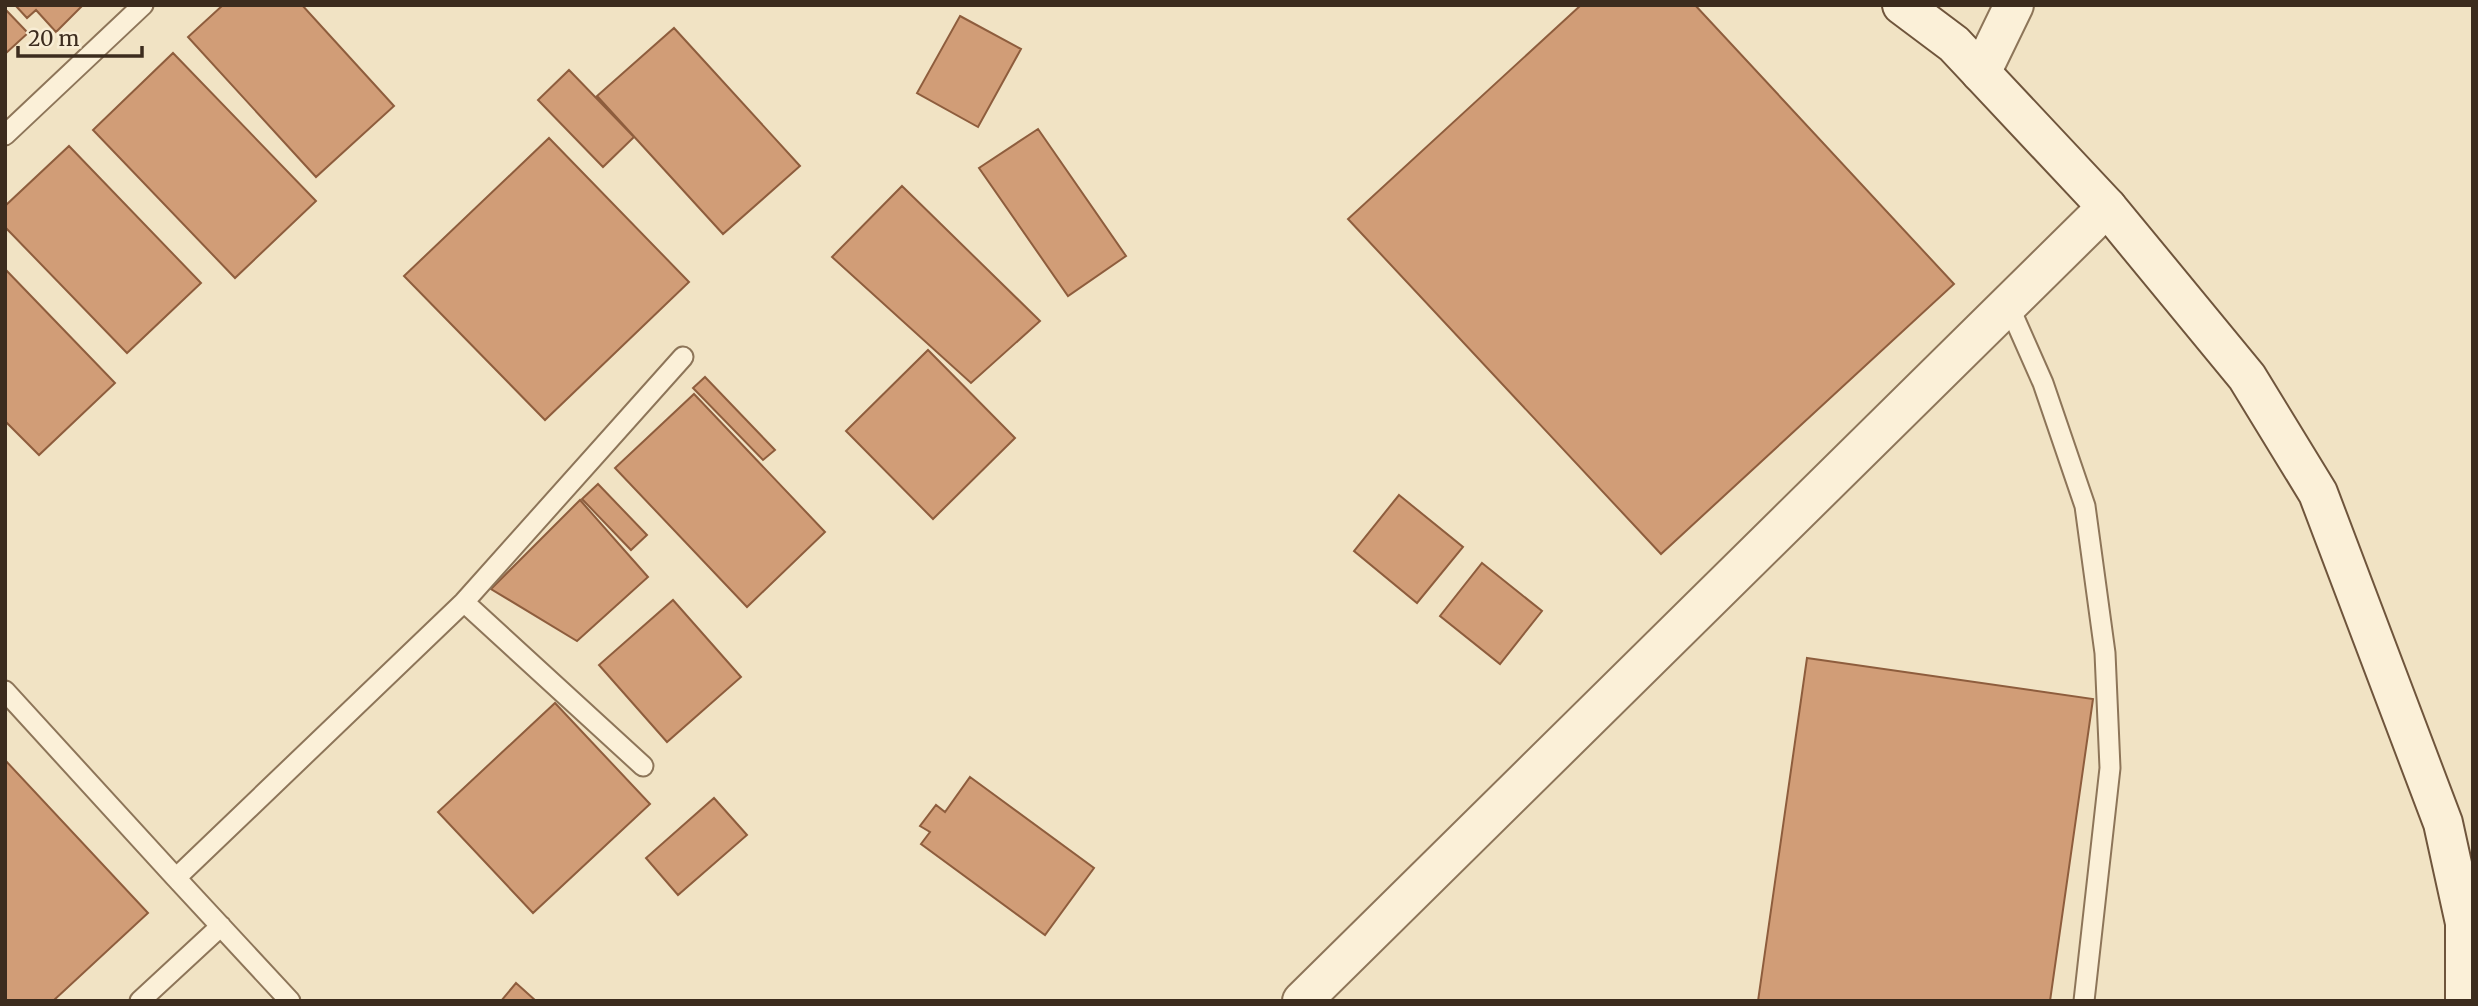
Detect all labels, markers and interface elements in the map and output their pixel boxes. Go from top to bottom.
scale bar [18,14,142,58]
text: 20 m [28,25,80,52]

